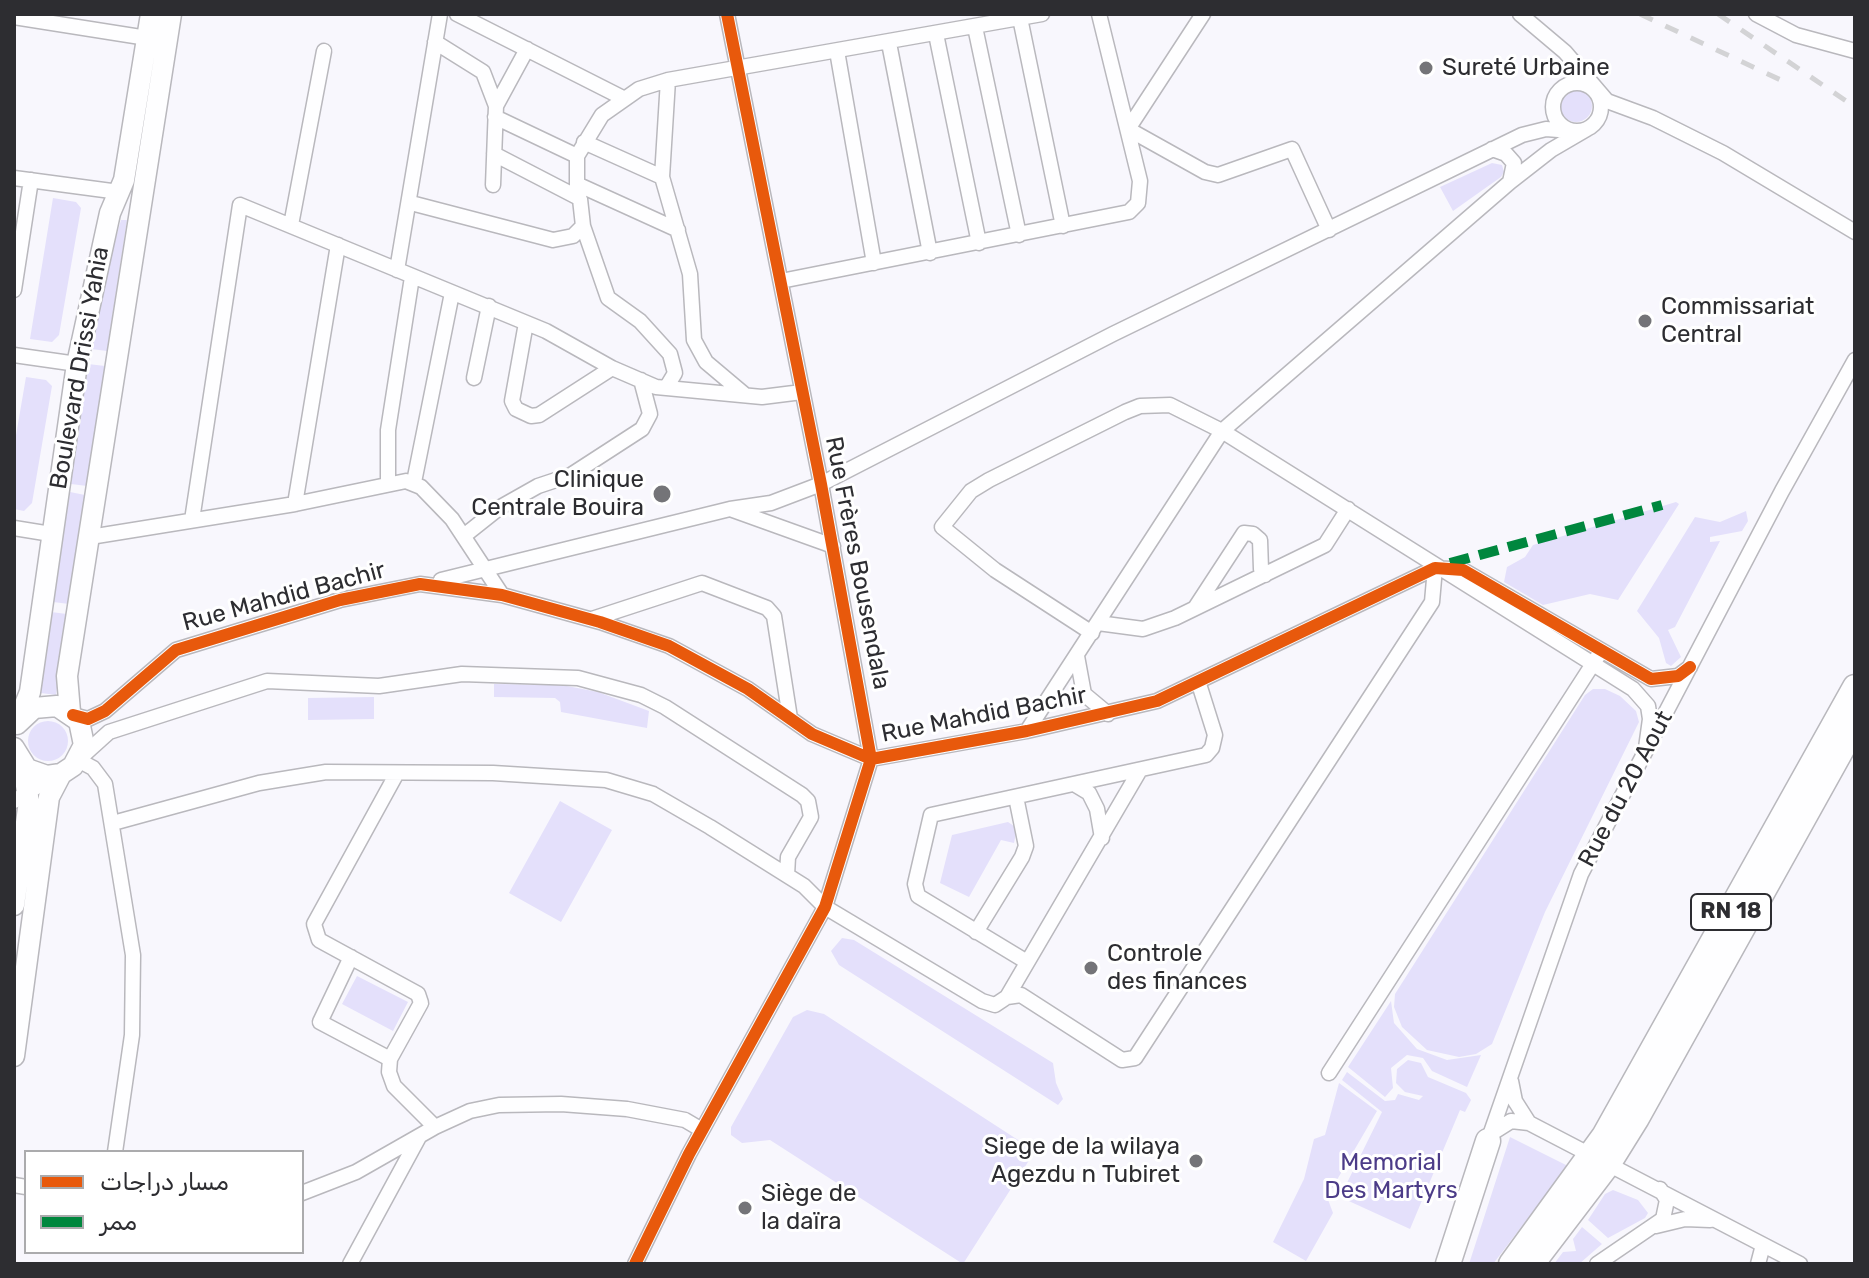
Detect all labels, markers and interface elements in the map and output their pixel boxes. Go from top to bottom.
place label: Sureté Urbaine [1442,54,1610,82]
marker: Sureté Urbaine [1417,59,1435,77]
street label: Boulevard Drissi Yahia [44,244,116,492]
place label: Commissariat Central [1661,293,1814,349]
marker: Commissariat Central [1636,312,1654,330]
street label: Rue Frères Bousendala [818,434,896,692]
place label: Clinique Centrale Bouira [471,466,644,522]
marker: Clinique Centrale Bouira [651,483,673,505]
street label: Rue Mahdid Bachir [179,556,389,638]
street label: Rue Mahdid Bachir [879,681,1089,749]
street label: Rue du 20 Aout [1573,706,1679,872]
road number: RN 18 [1691,894,1771,930]
place label: Controle des finances [1107,940,1247,996]
marker: Controle des finances [1082,959,1100,977]
place label: Siege de la wilaya Agezdu n Tubiret [984,1133,1180,1189]
park label: Memorial Des Martyrs [1324,1149,1458,1205]
legend [24,1150,304,1254]
marker: Siege de la wilaya Agezdu n Tubiret [1187,1152,1205,1170]
text: مسار دراجات [100,1168,229,1196]
place label: Siège de la daïra [761,1180,857,1236]
marker: Siège de la daïra [736,1199,754,1217]
text: ممر [100,1208,137,1236]

